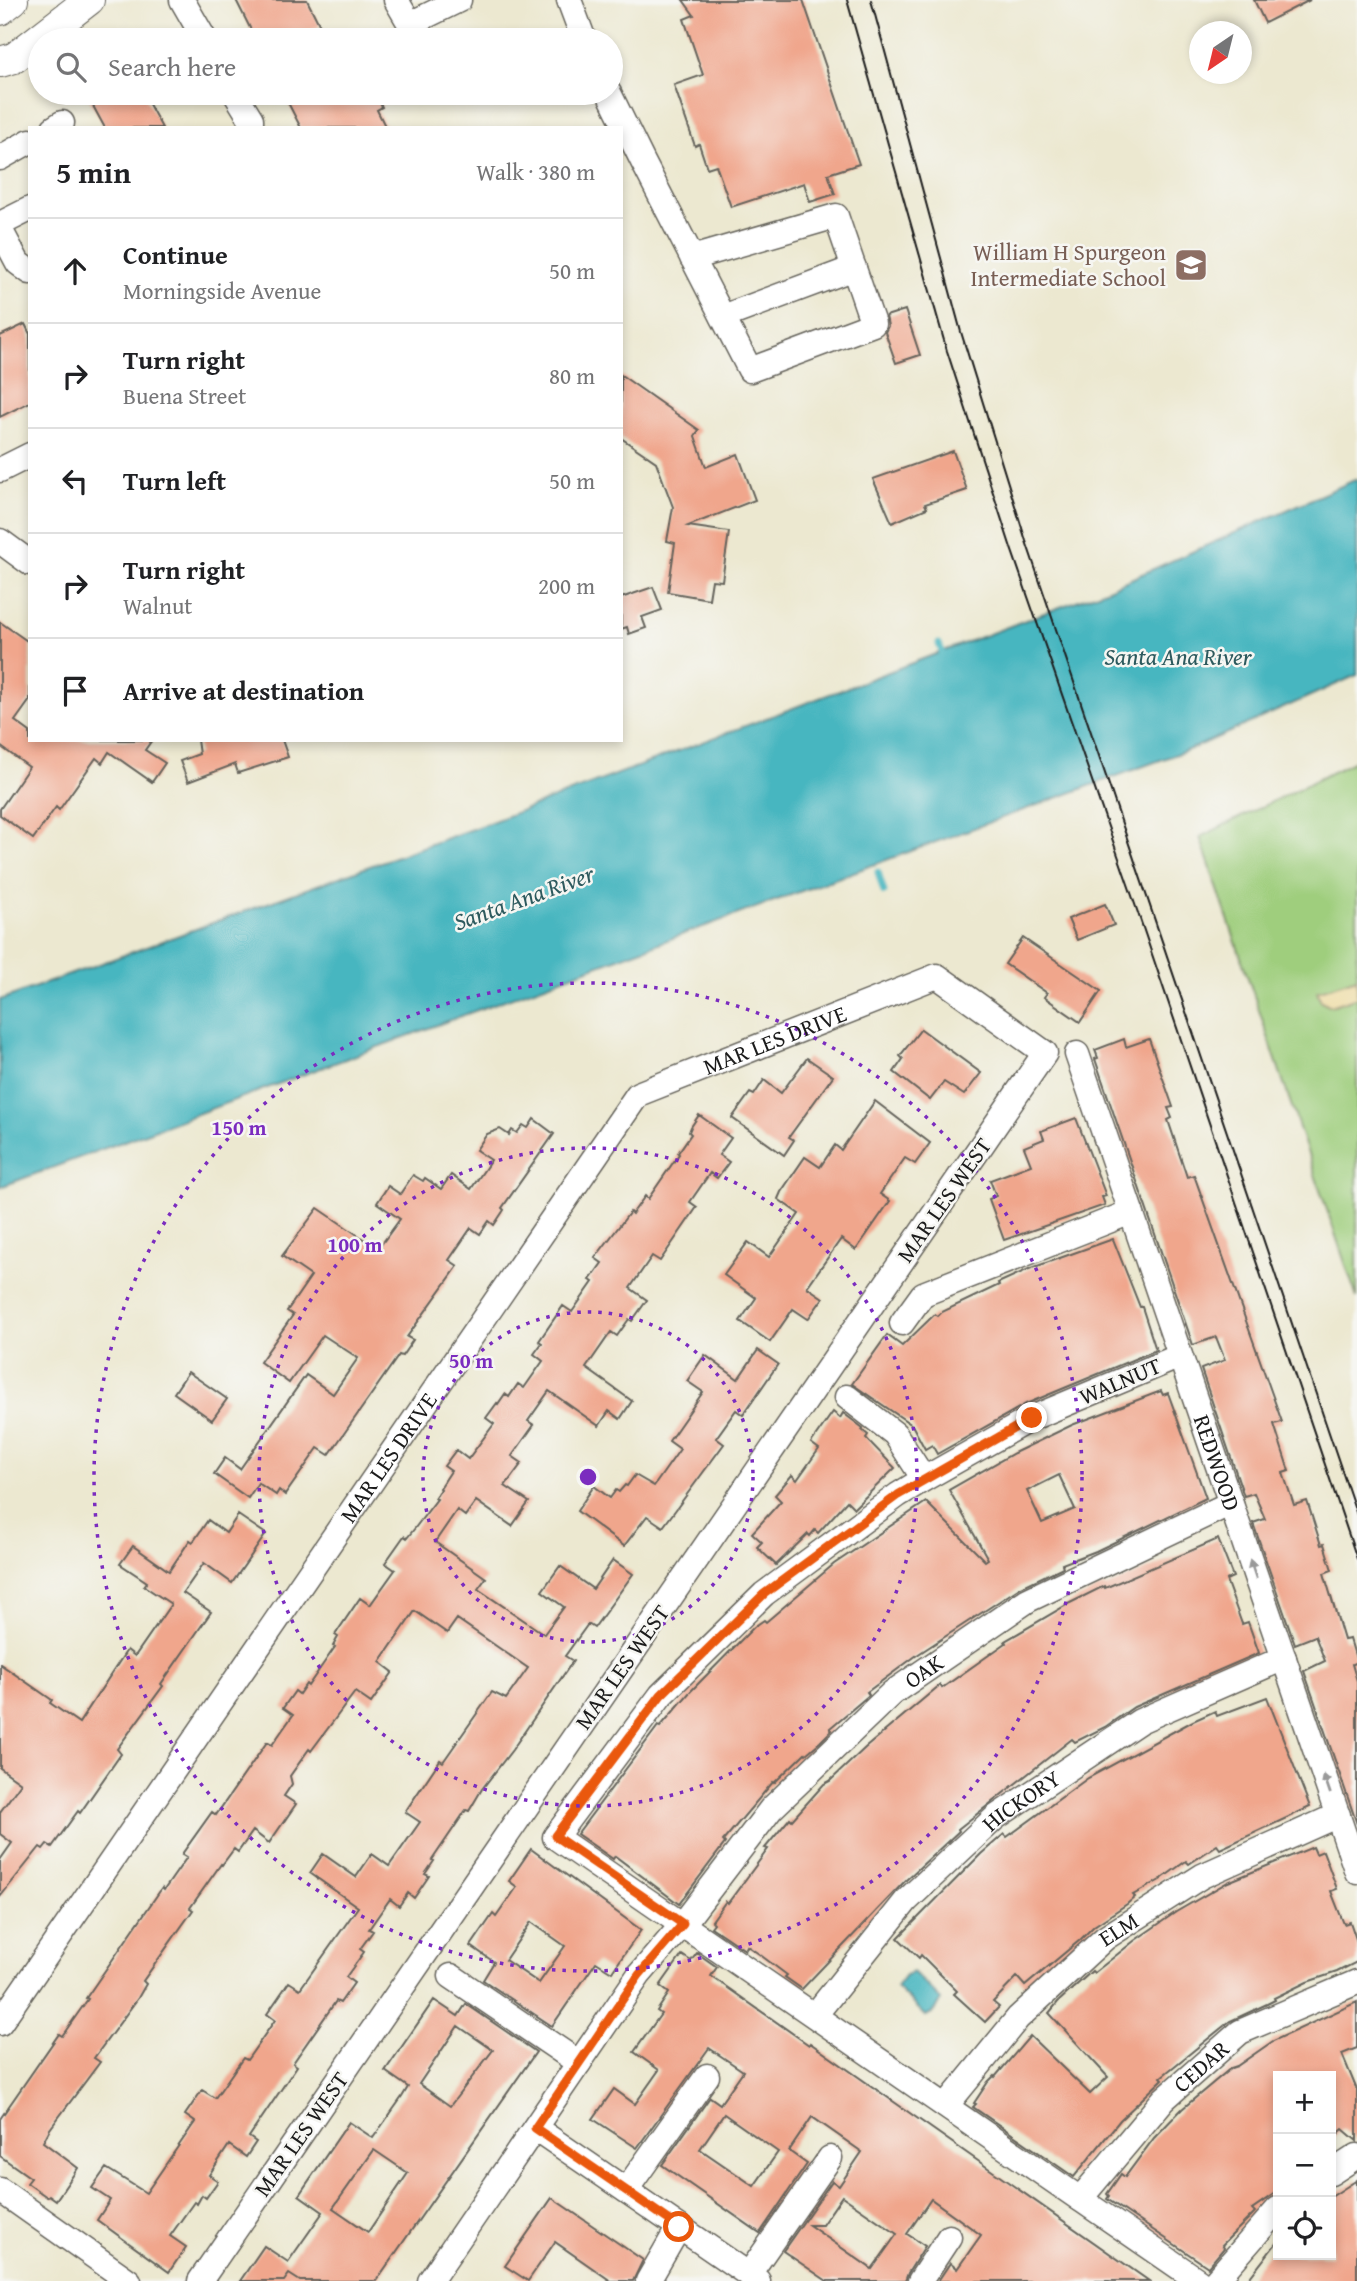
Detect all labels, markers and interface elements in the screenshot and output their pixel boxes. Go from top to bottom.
north arrow [1189,21,1252,84]
search box [28,28,623,105]
text: Search here [108,47,236,86]
icon: search [52,48,90,86]
text: 5 min [56,150,131,194]
text: Walk · 380 m [476,155,595,188]
text: Continue [123,235,228,274]
place label: William H Spurgeon Intermediate School [971,235,1166,294]
school or university icon: William H Spurgeon Intermediate School [1172,246,1210,284]
icon: ahead [56,252,94,290]
text: 50 m [549,254,595,287]
text: Morningside Avenue [123,274,321,307]
text: Turn right [123,340,245,379]
icon: right [56,357,94,395]
text: 80 m [549,359,595,392]
text: Buena Street [123,379,246,412]
text: Turn left [123,461,226,500]
icon: left [56,462,94,500]
text: 50 m [549,464,595,497]
text: Turn right [123,550,245,589]
icon: right [56,567,94,605]
text: 200 m [538,569,595,602]
text: Walnut [123,589,192,622]
water label: Santa Ana River [1104,639,1253,674]
text: Arrive at destination [123,671,364,710]
icon: arrive [56,672,94,710]
water label: Santa Ana River [449,856,600,939]
street label: MAR LES DRIVE [698,996,851,1083]
text: 150 m [211,1112,267,1143]
street label: MAR LES WEST [888,1131,999,1269]
text: 100 m [327,1229,383,1260]
text: 50 m [449,1345,493,1376]
street label: WALNUT [1074,1349,1166,1413]
street label: MAR LES DRIVE [332,1386,444,1529]
route end [1016,1402,1047,1433]
street label: REDWOOD [1186,1410,1249,1515]
centre of rings [576,1465,600,1489]
one-way arrow [1247,1558,1258,1579]
street label: MAR LES WEST [566,1598,677,1736]
street label: OAK [897,1645,950,1696]
street label: HICKORY [974,1761,1067,1839]
one-way arrow [1321,1773,1332,1794]
street label: ELM [1092,1904,1145,1954]
street label: CEDAR [1166,2032,1236,2100]
street label: MAR LES WEST [245,2065,356,2203]
map controls [1273,2071,1336,2260]
button: + [1273,2071,1336,2134]
button: − [1273,2134,1336,2197]
button: locate [1273,2197,1336,2260]
route start [663,2211,694,2242]

